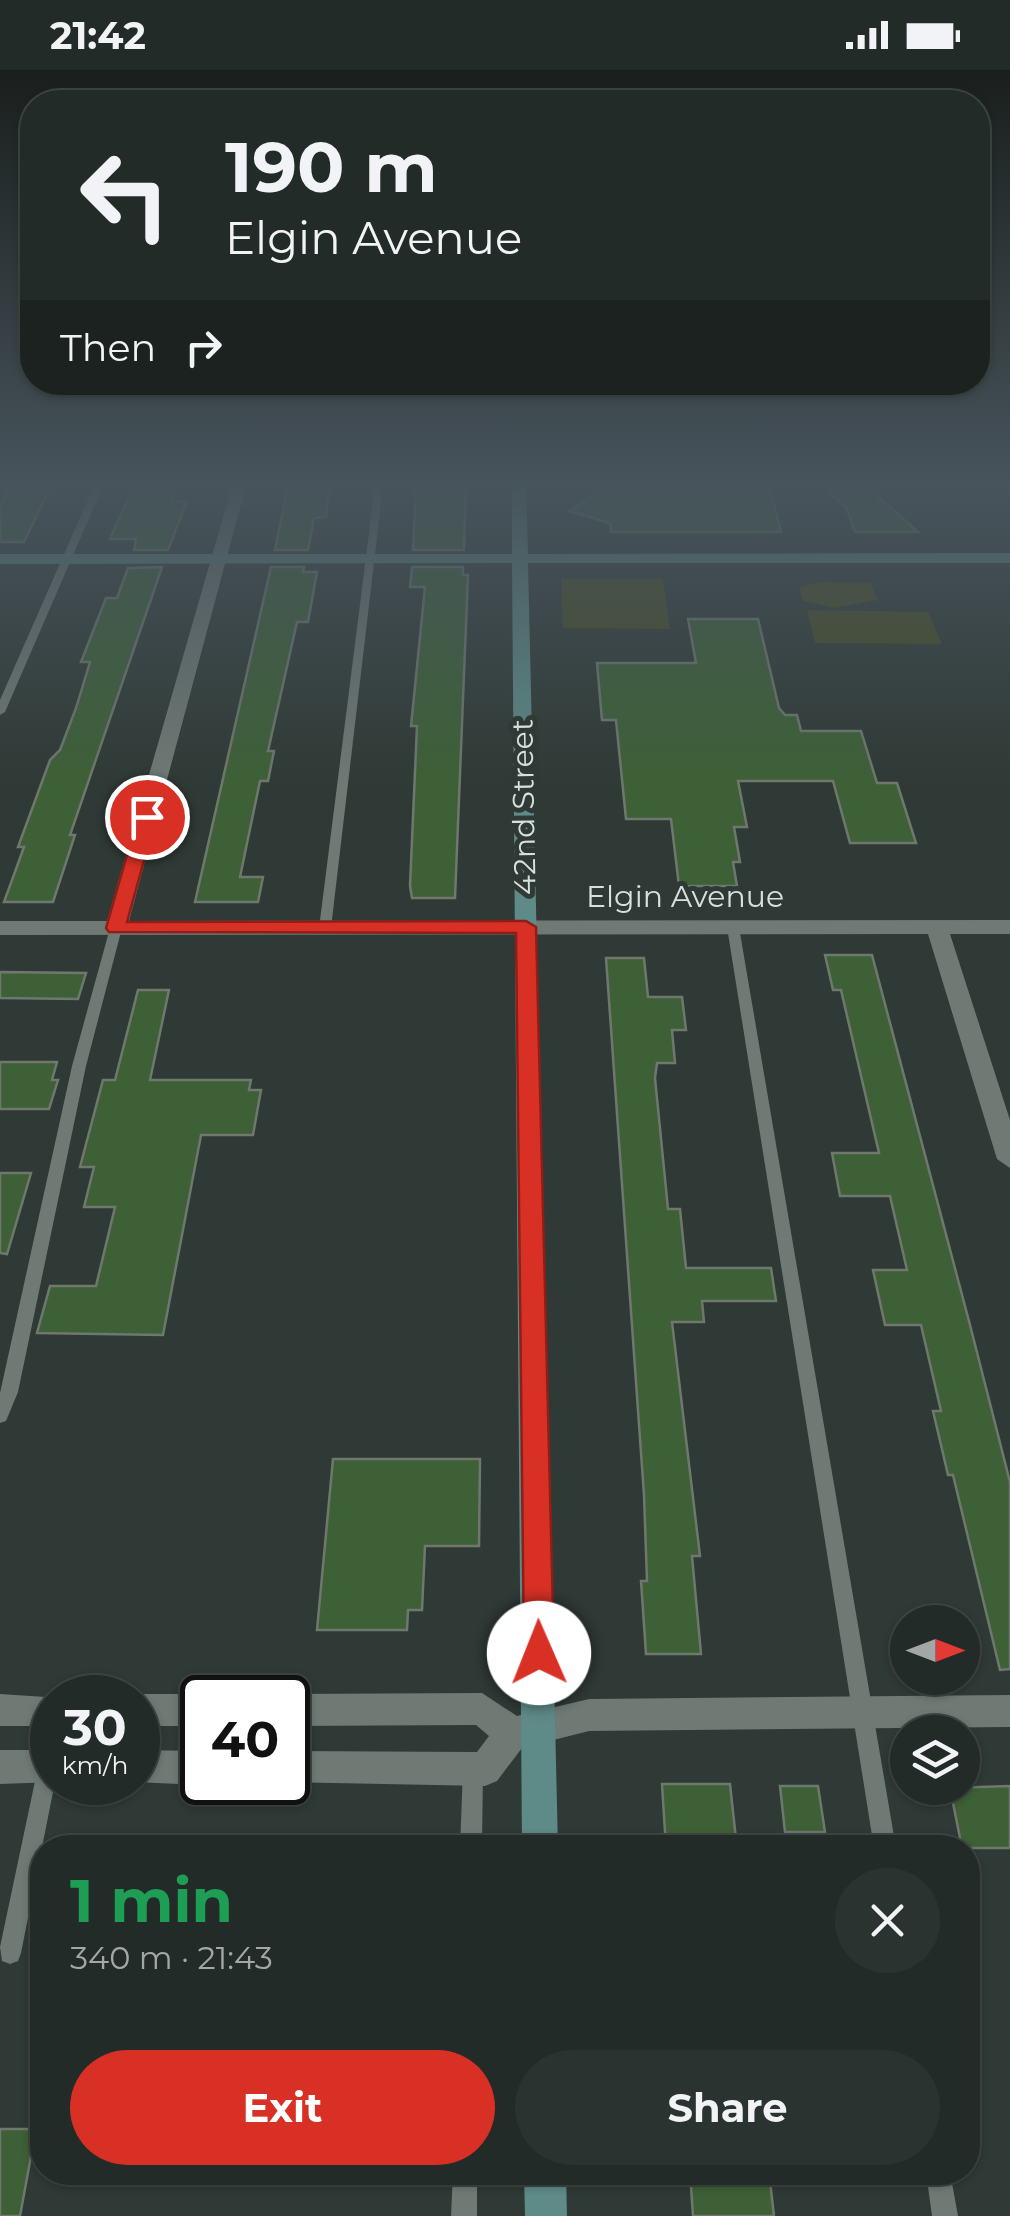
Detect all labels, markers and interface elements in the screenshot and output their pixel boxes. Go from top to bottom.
text: 21:42 [50,12,146,59]
text: 190 m [225,124,438,210]
icon: left [60,130,190,260]
text: Elgin Avenue [225,210,522,265]
icon: right [176,320,231,375]
text: Then [60,324,156,371]
street label: 42nd Street [503,719,544,895]
pin [105,775,190,860]
icon: arrive [120,790,175,845]
street label: Elgin Avenue [586,878,784,915]
position arrow [487,1601,591,1705]
north arrow [890,1605,980,1695]
map controls [890,1605,980,1805]
speed limit sign: 40 [180,1675,310,1805]
text: 30 [63,1697,127,1758]
button: layers [890,1715,980,1805]
text: km/h [62,1750,128,1780]
text: 1 min [70,1864,233,1937]
button: close [835,1868,940,1973]
text: 340 m · 21:43 [70,1938,273,1977]
button: Exit [70,2050,495,2165]
button: Share [515,2050,940,2165]

